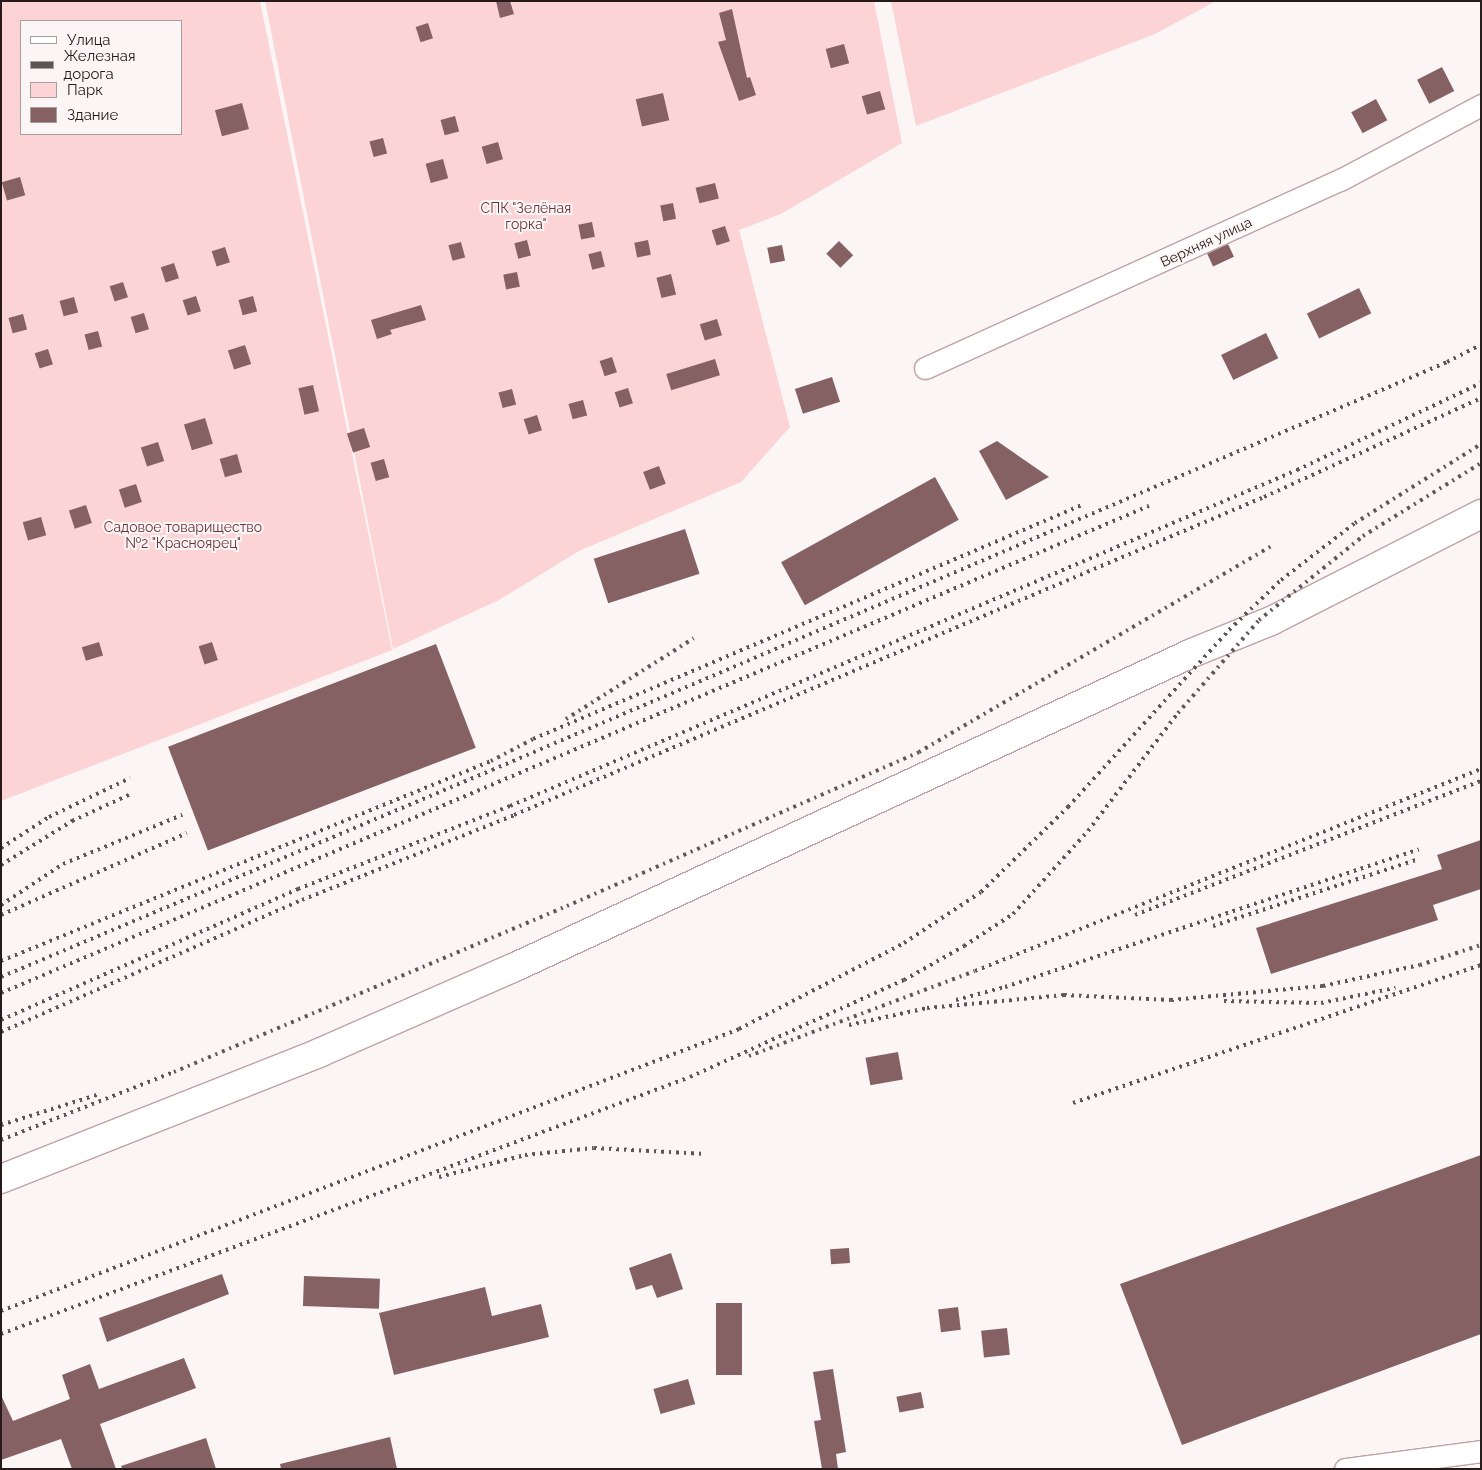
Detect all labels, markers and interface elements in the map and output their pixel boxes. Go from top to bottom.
legend [20,20,182,135]
text: Улица [67,31,111,49]
text: Железная дорога [64,47,136,83]
text: Парк [67,81,103,99]
text: Здание [67,106,118,124]
park label: СПК "Зелёная горка" [480,200,572,232]
street label: Верхняя улица [1158,213,1254,271]
park label: Садовое товарищество №2 "Красноярец" [104,519,262,552]

